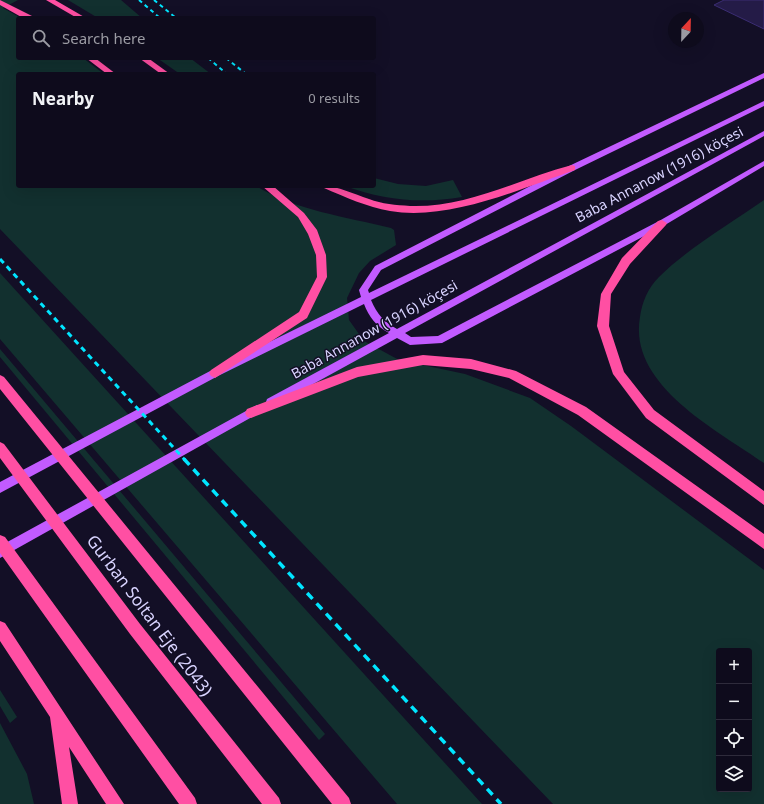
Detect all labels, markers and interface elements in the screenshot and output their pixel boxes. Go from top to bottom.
north arrow [668,12,704,48]
search box [16,16,376,60]
icon: search [30,27,52,49]
text: Search here [62,28,145,48]
text: Nearby [32,87,94,110]
text: 0 results [308,89,360,107]
street label: Baba Annanow (1916) köçesi [572,122,746,226]
street label: Baba Annanow (1916) köçesi [287,275,461,383]
street label: Gurban Soltan Eje (2043) [82,530,218,700]
map controls [716,648,752,792]
button: + [716,648,752,684]
button: − [716,684,752,720]
button: locate [716,720,752,756]
button: layers [716,756,752,792]

